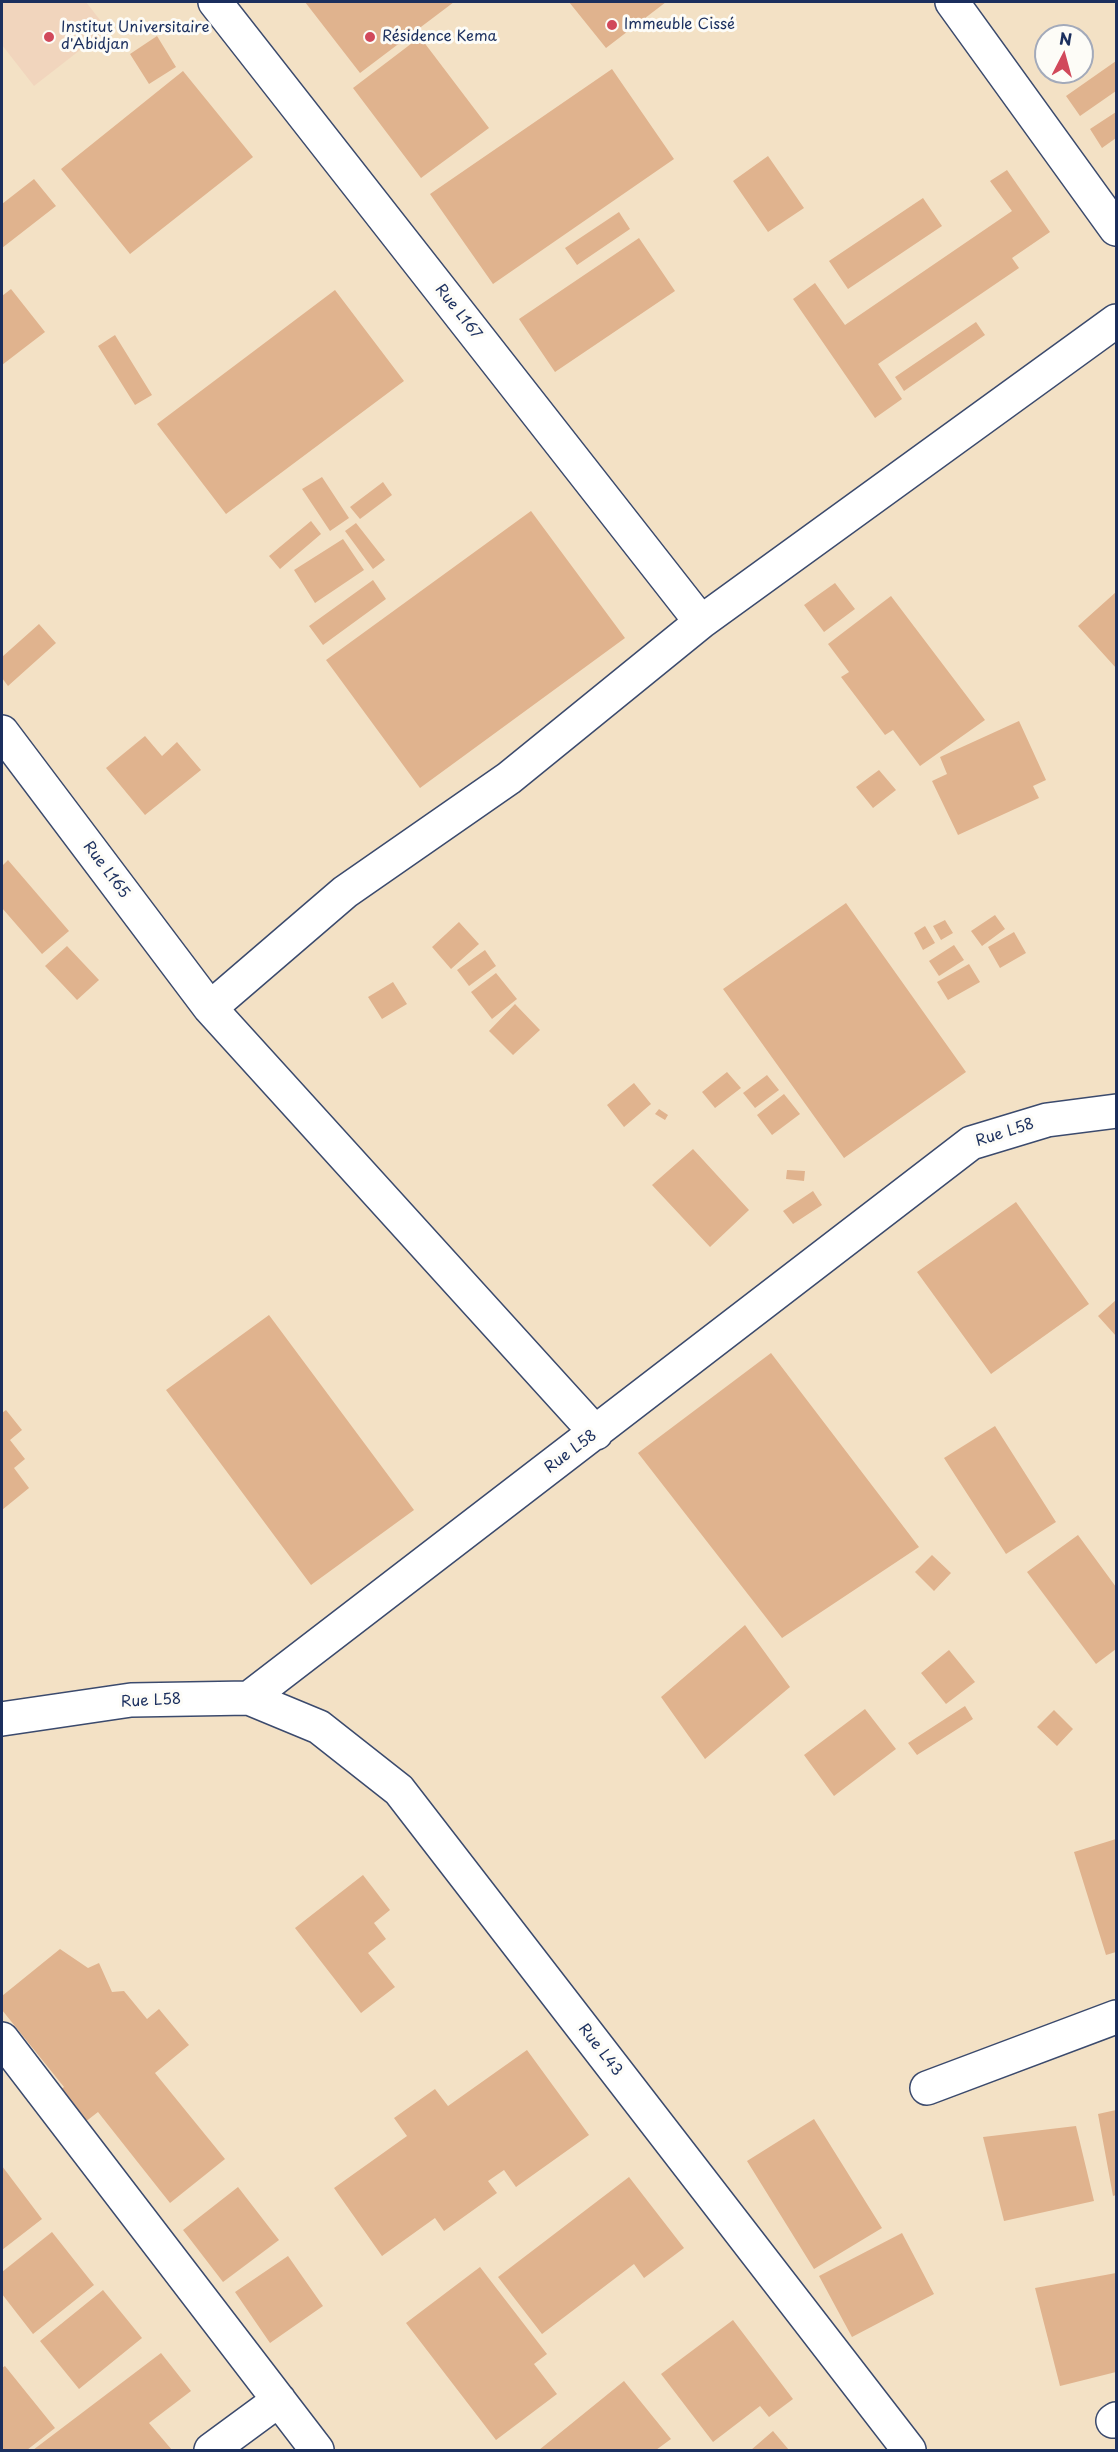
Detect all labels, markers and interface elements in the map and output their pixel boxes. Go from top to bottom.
place label: Immeuble Cissé [624,16,735,34]
marker: Immeuble Cissé [605,18,619,32]
place label: Institut Universitaire d'Abidjan [61,19,210,54]
north arrow [1034,24,1094,84]
text: N [1058,25,1073,51]
place label: Résidence Kema [382,28,497,46]
marker: Institut Universitaire d'Abidjan [42,30,56,44]
marker: Résidence Kema [363,30,377,44]
street label: Rue L167 [431,281,485,343]
street label: Rue L165 [79,838,133,902]
street label: Rue L58 [973,1115,1037,1151]
street label: Rue L58 [541,1427,601,1477]
street label: Rue L58 [120,1690,182,1712]
street label: Rue L43 [574,2021,626,2079]

